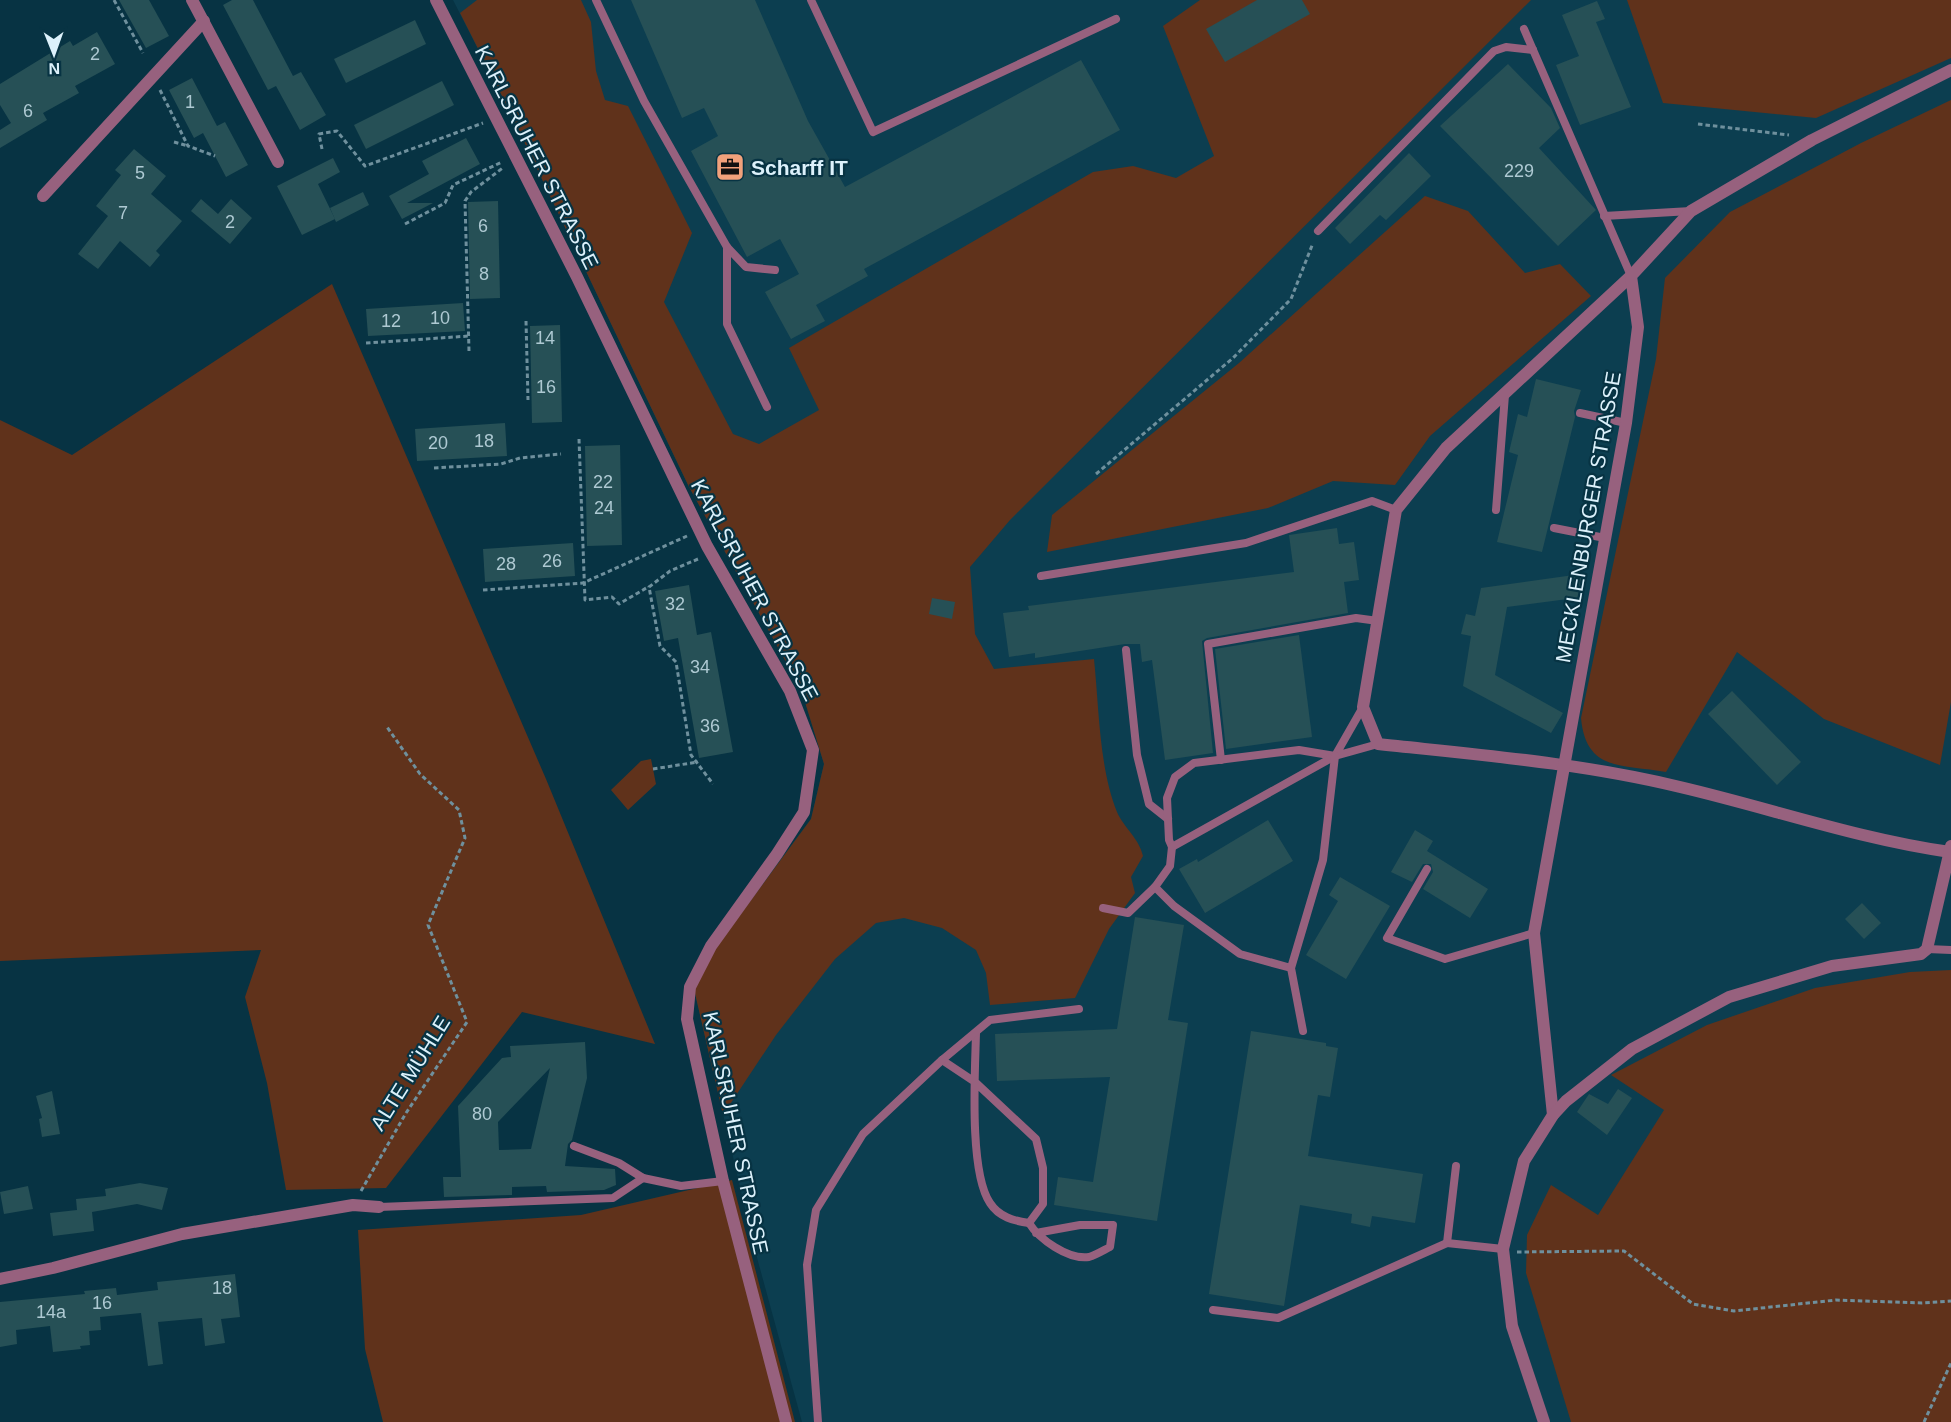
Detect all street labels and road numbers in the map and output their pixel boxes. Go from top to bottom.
street label: KARLSRUHER STRASSE [471,42,603,272]
street label: MECKLENBURGER STRASSE [1551,370,1625,664]
street label: KARLSRUHER STRASSE [687,475,823,705]
street label: KARLSRUHER STRASSE [699,1010,773,1256]
street label: ALTE MÜHLE [366,1012,454,1134]

